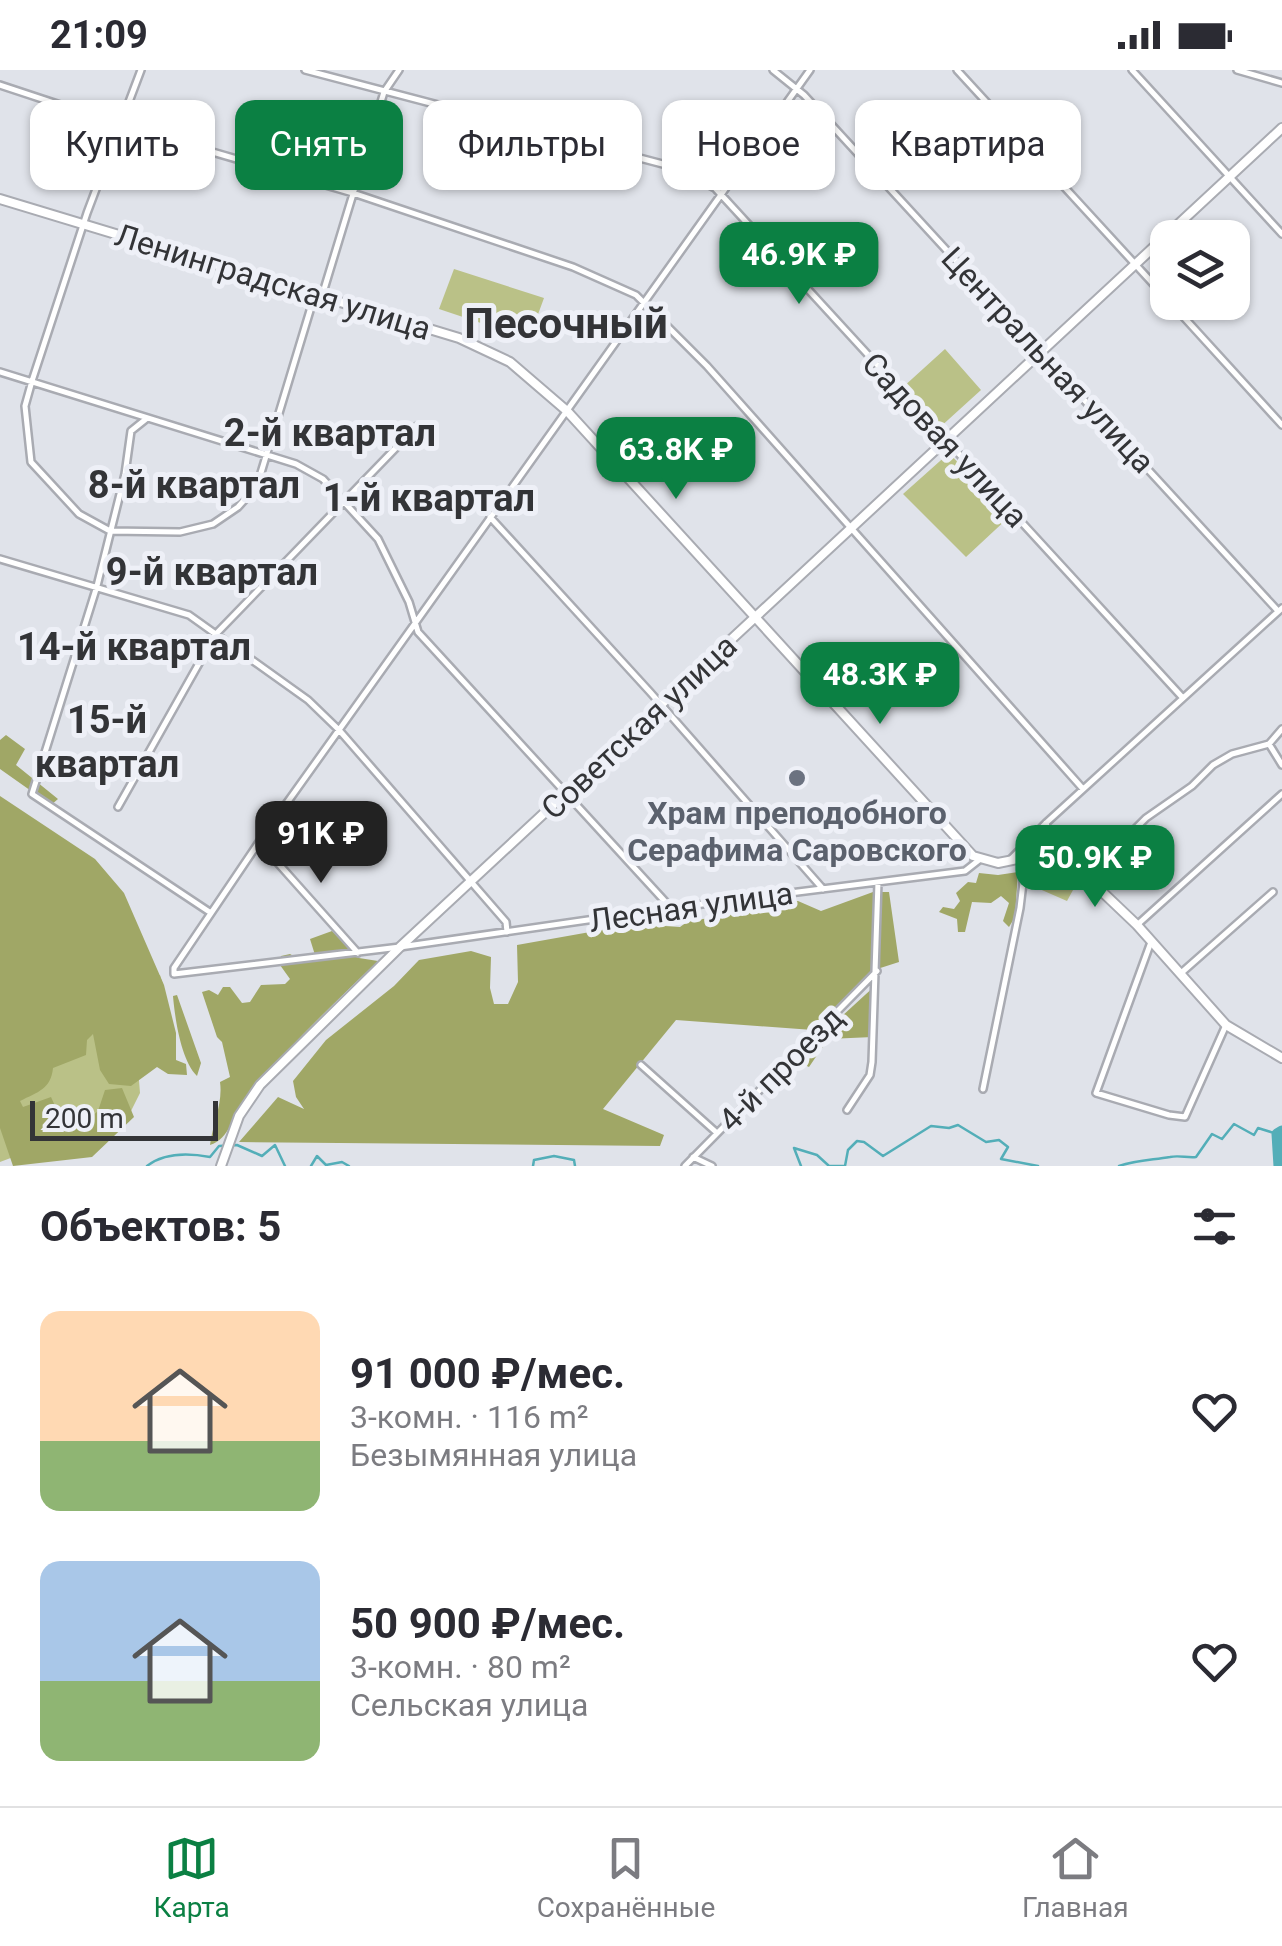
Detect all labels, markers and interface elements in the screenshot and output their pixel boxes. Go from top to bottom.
text: 21:09 [50,13,148,57]
chip: Купить [30,100,215,190]
chip: Снять [235,100,403,190]
chip: Фильтры [423,100,642,190]
chip: Новое [662,100,835,190]
chip: Квартира [855,100,1081,190]
street label: Ленинградская улица [111,216,435,348]
map controls [1150,220,1250,320]
button: layers [1150,220,1250,320]
pin: 46.9K ₽ [707,222,891,307]
text: 46.9K ₽ [741,235,857,273]
street label: Центральная улица [934,239,1162,481]
district label: Песочный [464,299,668,348]
street label: Садовая улица [854,345,1036,535]
district label: 2-й квартал [224,411,436,455]
pin: 63.8K ₽ [584,417,768,502]
text: 63.8K ₽ [618,430,734,468]
district label: 8-й квартал [88,463,300,507]
district label: 1-й квартал [323,476,535,520]
district label: 9-й квартал [106,550,318,594]
district label: 14-й квартал [17,625,251,669]
street label: Советская улица [533,627,745,827]
pin: 48.3K ₽ [788,642,972,727]
text: 48.3K ₽ [822,655,938,693]
district label: 15-й квартал [35,698,179,786]
marker: Храм преподобного Серафима Саровского [786,767,808,789]
place label: Храм преподобного Серафима Саровского [627,794,967,869]
pin: 91K ₽ [251,801,391,886]
text: 91K ₽ [277,814,365,852]
pin: 50.9K ₽ [1003,825,1187,910]
text: 50.9K ₽ [1037,838,1153,876]
street label: Лесная улица [587,874,795,940]
street label: 4-й проезд [711,999,851,1139]
scale bar [30,1096,218,1140]
text: 200 m [45,1102,124,1135]
icon: filters [1187,1199,1242,1254]
text: Объектов: 5 [40,1202,281,1251]
text: 91 000 ₽/мес. [350,1349,625,1398]
icon: home [120,1351,240,1471]
icon: heart [1187,1384,1242,1439]
text: 3-комн. · 116 m² [350,1398,589,1436]
text: Безымянная улица [350,1436,637,1474]
text: 50 900 ₽/мес. [350,1599,625,1648]
icon: home [120,1601,240,1721]
icon: heart [1187,1634,1242,1689]
text: 3-комн. · 80 m² [350,1648,571,1686]
text: Сельская улица [350,1686,588,1724]
tab: Карта [153,1831,230,1924]
tab: Сохранённые [537,1831,715,1924]
tab: Главная [1022,1831,1129,1924]

